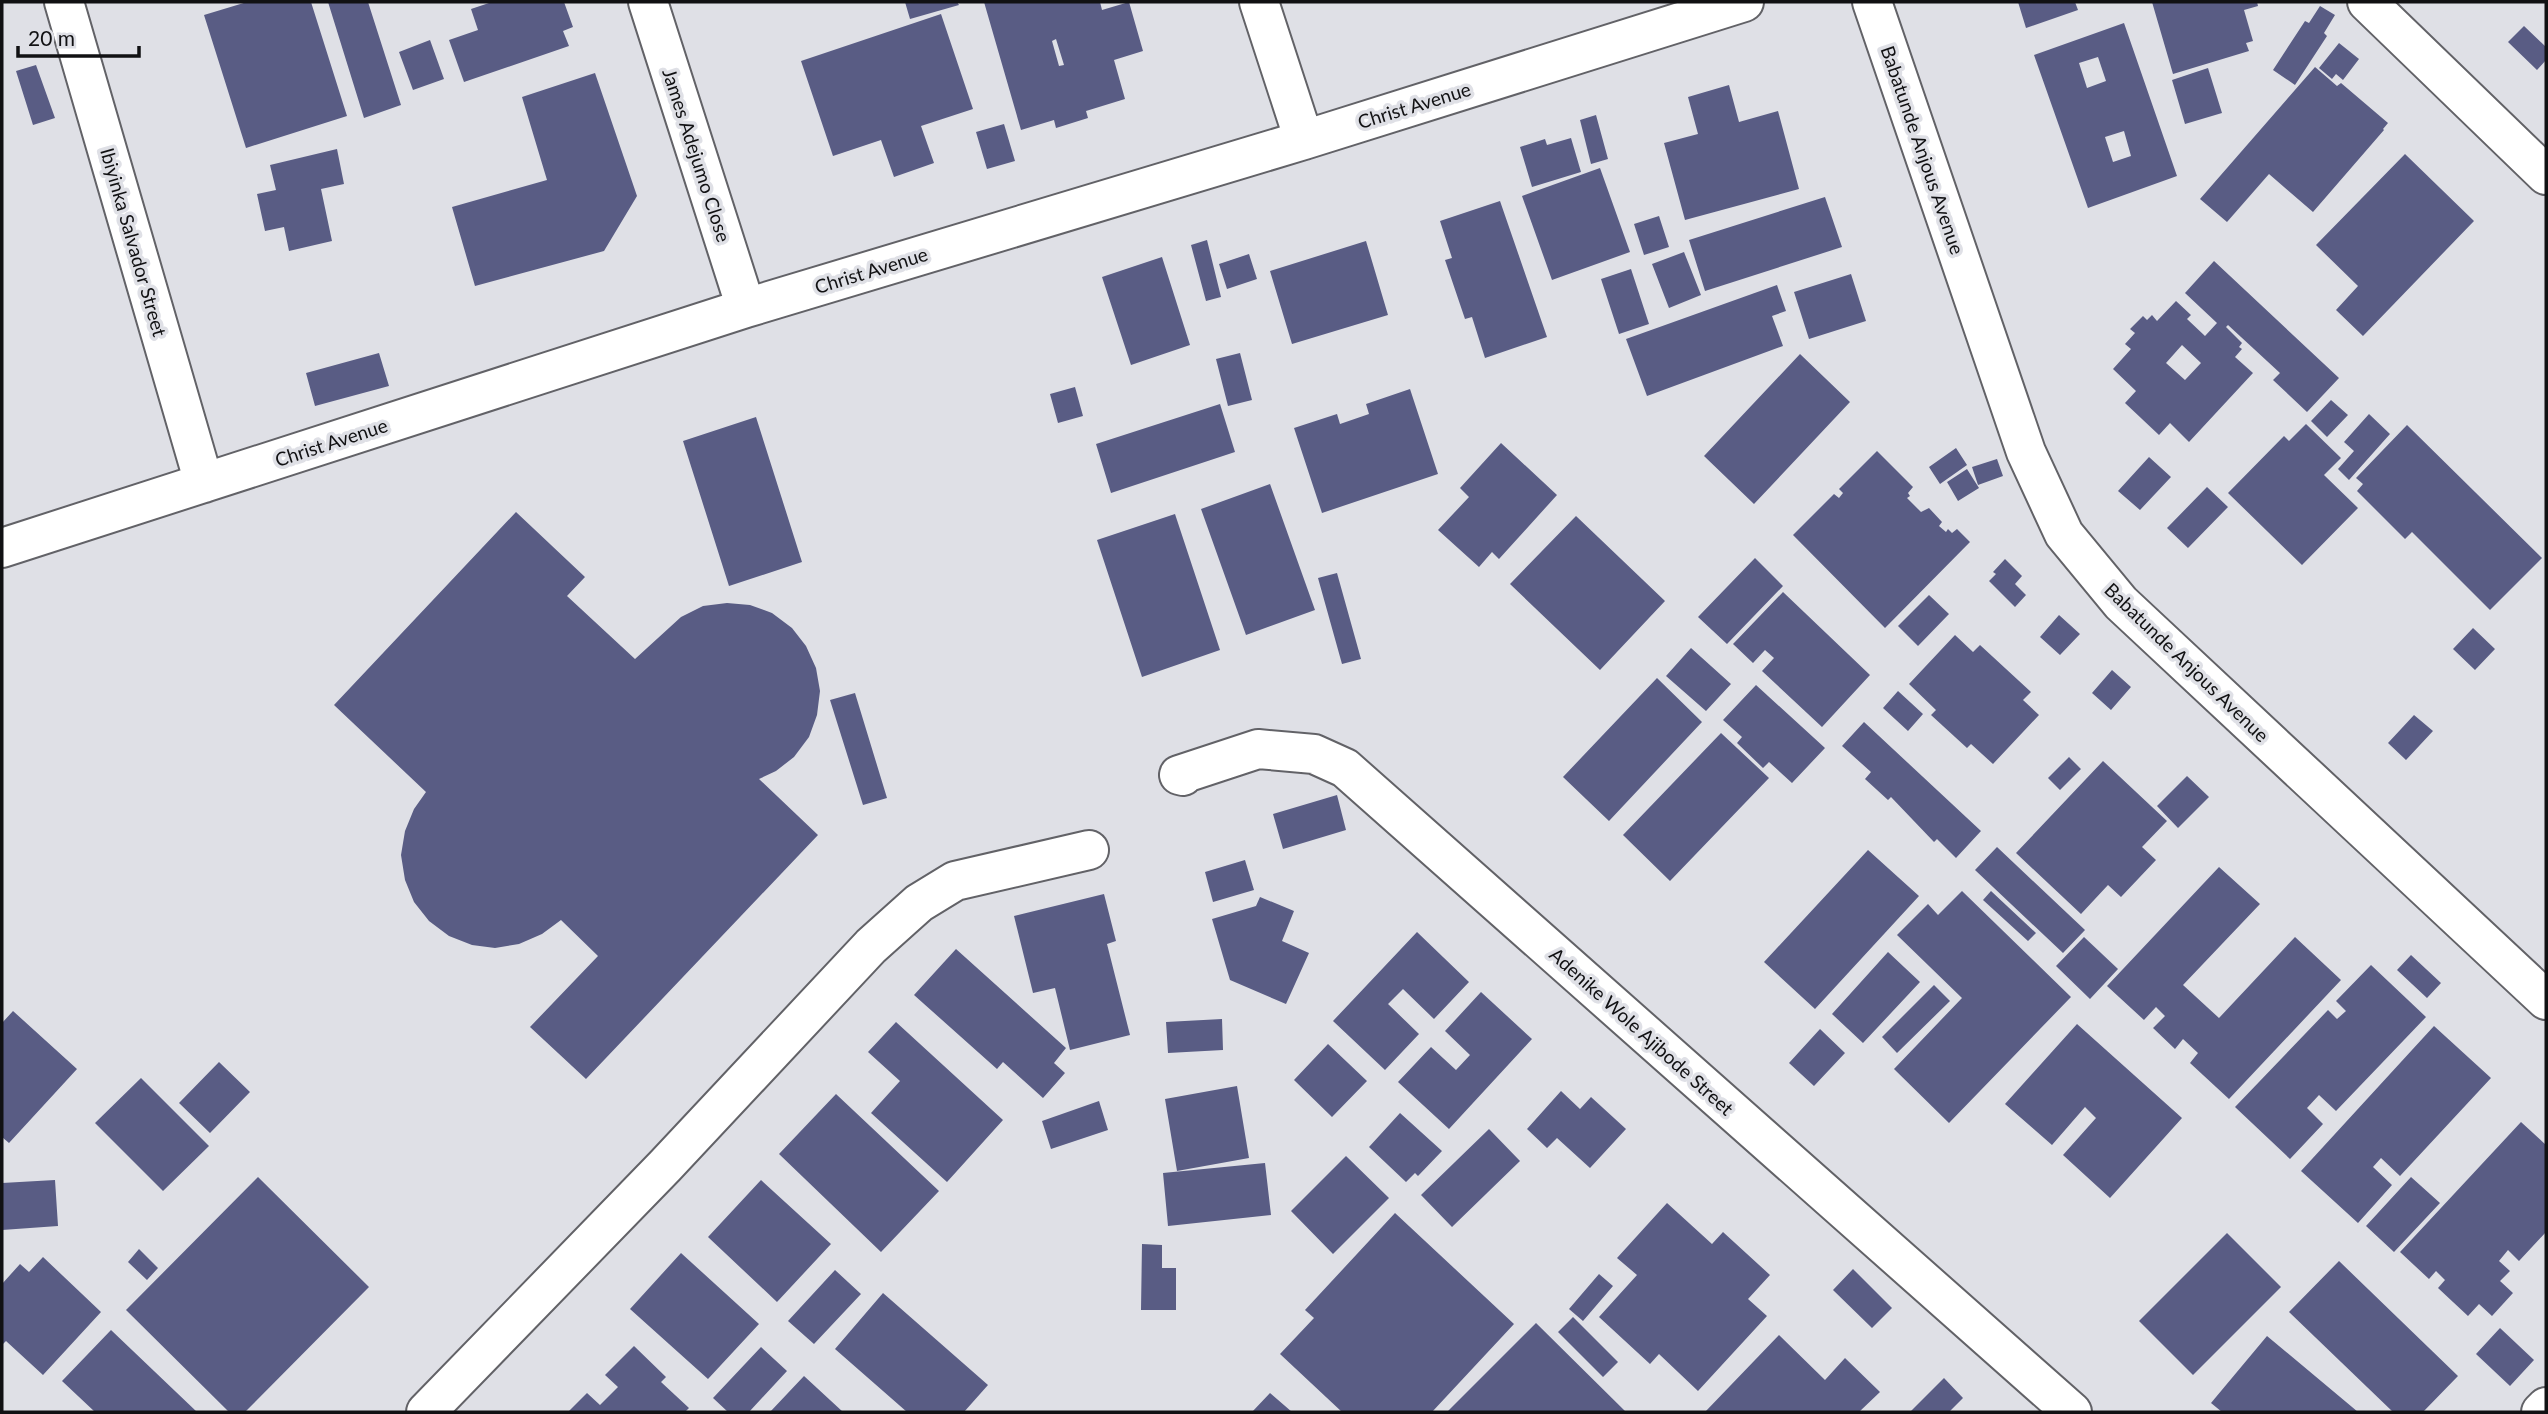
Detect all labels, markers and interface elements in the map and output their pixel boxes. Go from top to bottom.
scale bar [18,14,138,58]
text: 20 m [28,25,75,50]
street label: Babatunde Anjous Avenue [1876,43,1970,257]
street label: James Adejumo Close [658,65,736,245]
street label: Christ Avenue [1355,77,1473,133]
street label: Ibiyinka Salvador Street [96,145,172,339]
street label: Christ Avenue [812,242,930,298]
street label: Christ Avenue [272,413,390,471]
street label: Babatunde Anjous Avenue [2100,578,2274,746]
street label: Adenike Wole Ajibode Street [1545,942,1739,1120]

